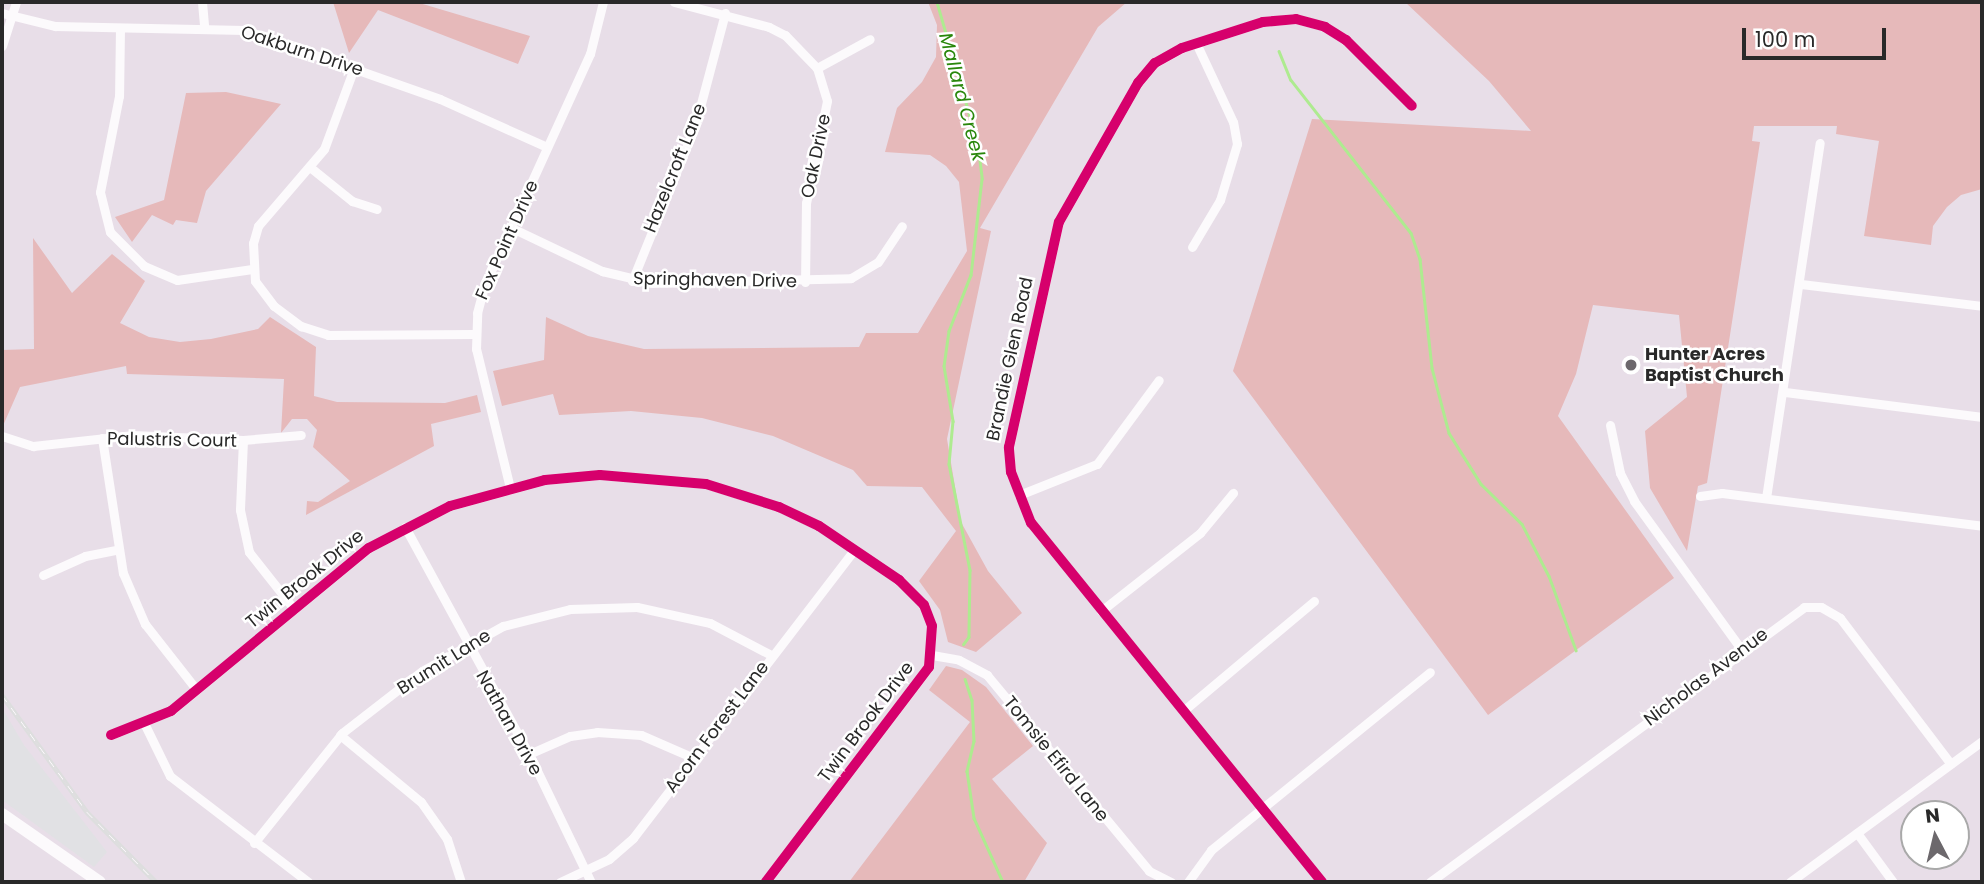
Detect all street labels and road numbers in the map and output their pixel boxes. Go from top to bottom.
street label: Oakburn Drive [238,21,366,81]
street label: Hazelcroft Lane [639,100,711,236]
street label: Oak Drive [797,112,835,200]
street label: Fox Point Drive [471,177,543,303]
street label: Springhaven Drive [633,268,797,292]
street label: Brandie Glen Road [982,275,1038,443]
street label: Palustris Court [107,428,237,452]
street label: Twin Brook Drive [242,525,368,633]
street label: Nicholas Avenue [1640,623,1772,731]
street label: Brumit Lane [393,625,495,699]
street label: Acorn Forest Lane [660,657,774,797]
street label: Twin Brook Drive [814,658,918,786]
street label: Nathan Drive [471,667,547,779]
street label: Tomsie Efird Lane [999,692,1113,826]

